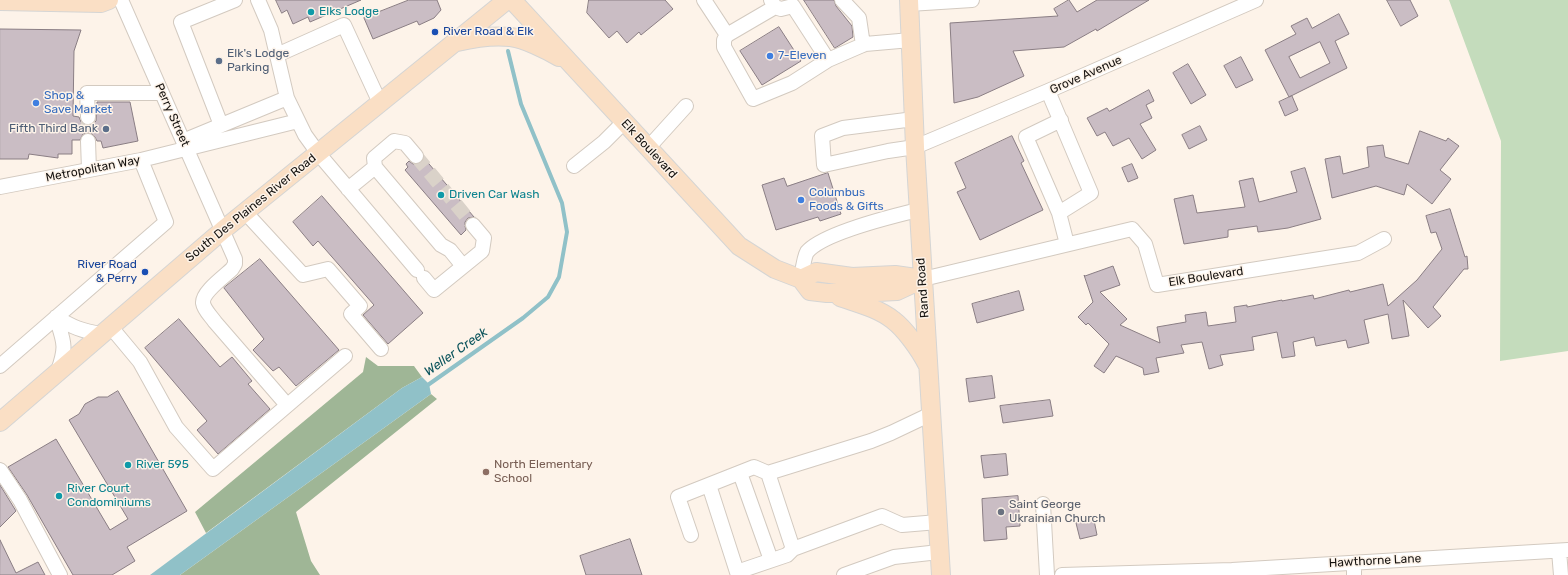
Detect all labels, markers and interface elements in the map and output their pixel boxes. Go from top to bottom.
place label: Elks Lodge [319,5,379,19]
marker: Elks Lodge [306,7,316,17]
place label: River Road & Elk [443,25,533,39]
marker: River Road & Elk [430,27,440,37]
place label: Elk's Lodge Parking [227,47,289,75]
place label: 7-Eleven [778,49,827,63]
marker: 7-Eleven [765,51,775,61]
street label: Grove Avenue [1048,53,1124,97]
marker: Elk's Lodge Parking [214,56,224,66]
street label: Perry Street [152,81,192,149]
place label: Shop & Save Market [44,89,112,117]
marker: Shop & Save Market [31,98,41,108]
street label: Elk Boulevard [618,116,680,182]
place label: Fifth Third Bank [9,122,98,136]
marker: Fifth Third Bank [101,124,111,134]
street label: South Des Plaines River Road [183,151,319,265]
street label: Metropolitan Way [44,153,142,185]
place label: Columbus Foods & Gifts [809,186,884,214]
place label: Driven Car Wash [449,188,540,202]
marker: Driven Car Wash [436,190,446,200]
marker: Columbus Foods & Gifts [796,195,806,205]
street label: Rand Road [914,257,932,319]
place label: River Road & Perry [77,258,137,286]
street label: Elk Boulevard [1168,264,1244,290]
marker: River Road & Perry [140,267,150,277]
water label: Weller Creek [421,324,491,380]
place label: River 595 [136,458,189,472]
place label: North Elementary School [494,458,593,486]
marker: River 595 [123,460,133,470]
marker: North Elementary School [481,467,491,477]
place label: River Court Condominiums [67,482,151,510]
marker: River Court Condominiums [54,491,64,501]
place label: Saint George Ukrainian Church [1009,498,1106,526]
marker: Saint George Ukrainian Church [996,507,1006,517]
street label: Hawthorne Lane [1328,551,1422,571]

